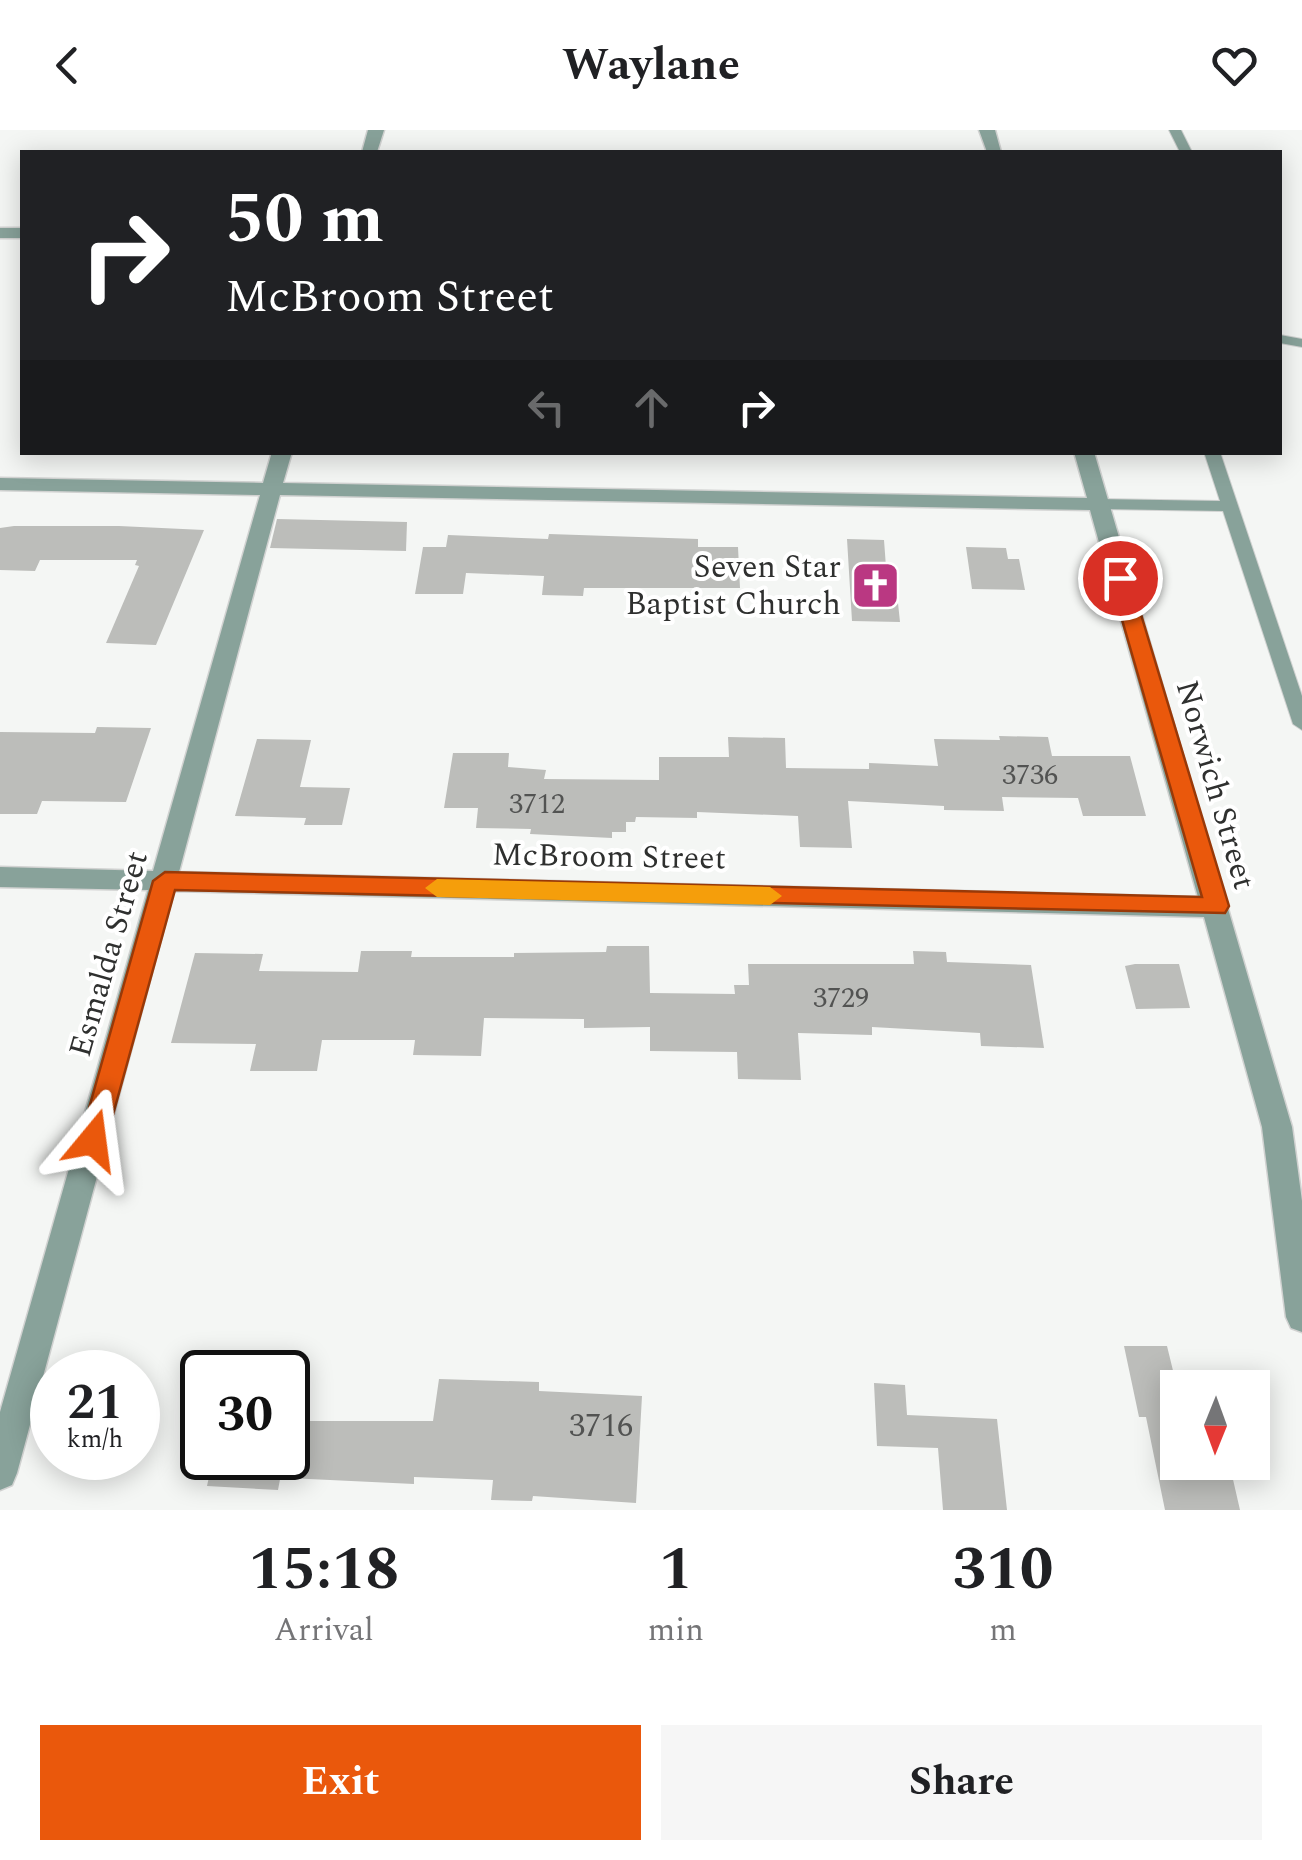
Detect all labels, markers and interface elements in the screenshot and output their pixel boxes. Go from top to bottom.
text: Waylane [562,31,740,100]
icon: back [40,38,95,93]
icon: heart [1207,38,1262,93]
text: 50 m [225,167,384,273]
icon: right [60,190,190,320]
text: McBroom Street [225,263,554,332]
icon: left [519,380,574,435]
icon: ahead [624,380,679,435]
icon: right [729,380,784,435]
pin [1078,536,1163,621]
place label: Seven Star Baptist Church [626,543,841,629]
icon: arrive [1093,551,1148,606]
church icon: Seven Star Baptist Church [850,559,902,611]
street label: Norwich Street [1162,675,1268,895]
house number: 3736 [1002,754,1058,797]
house number: 3712 [509,783,565,826]
street label: McBroom Street [492,830,726,884]
street label: Esmalda Street [56,845,162,1063]
house number: 3729 [813,977,869,1020]
position arrow [41,1088,145,1192]
speed limit sign: 30 [180,1350,310,1480]
text: 21 [67,1365,123,1441]
north arrow [1160,1370,1270,1480]
map controls [1160,1370,1270,1480]
house number: 3716 [569,1402,633,1451]
text: km/h [67,1421,123,1459]
text: 15:18 [249,1524,399,1616]
text: 1 [659,1524,693,1616]
text: 310 [952,1524,1053,1616]
text: Arrival [274,1606,374,1655]
text: min [648,1606,704,1655]
text: m [989,1606,1017,1655]
button: Exit [40,1725,641,1840]
button: Share [661,1725,1262,1840]

